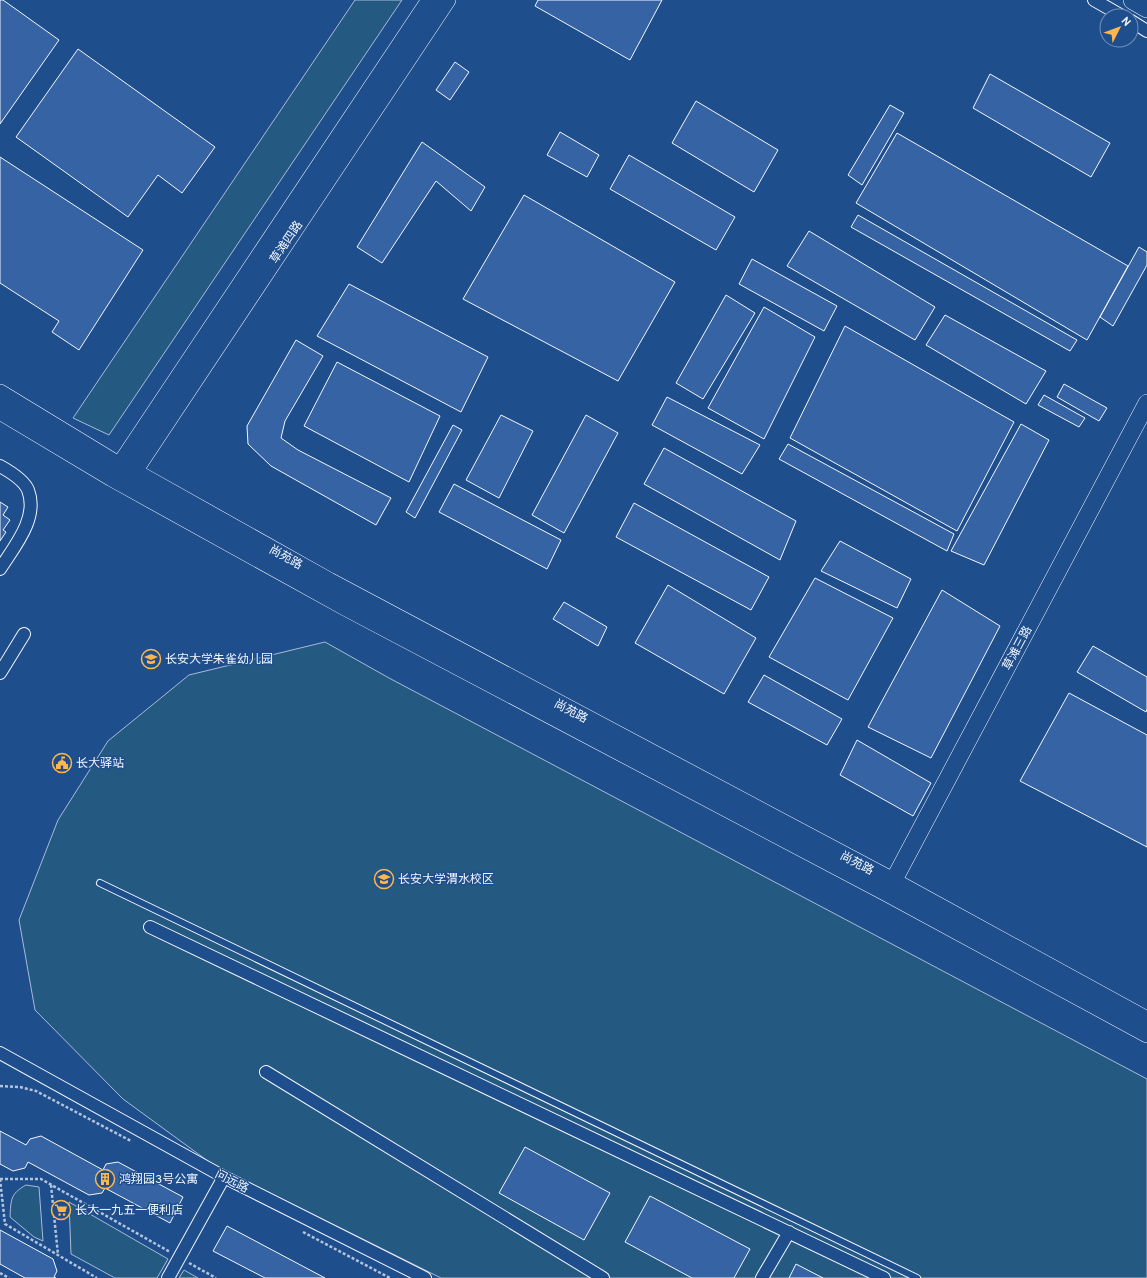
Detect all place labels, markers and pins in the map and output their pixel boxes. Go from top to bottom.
school or university icon: 长安大学朱雀幼儿园 [140,648,162,670]
place label: 长安大学朱雀幼儿园 [165,652,273,668]
public building icon: 长大驿站 [51,752,73,774]
place label: 长大驿站 [76,756,124,772]
school or university icon: 长安大学渭水校区 [373,868,395,890]
place label: 长安大学渭水校区 [398,872,494,888]
building icon: 鸿翔园3号公寓 [94,1168,116,1190]
place label: 鸿翔园3号公寓 [119,1172,198,1188]
supermarket icon: 长大一九五一便利店 [50,1199,72,1221]
place label: 长大一九五一便利店 [75,1203,183,1219]

